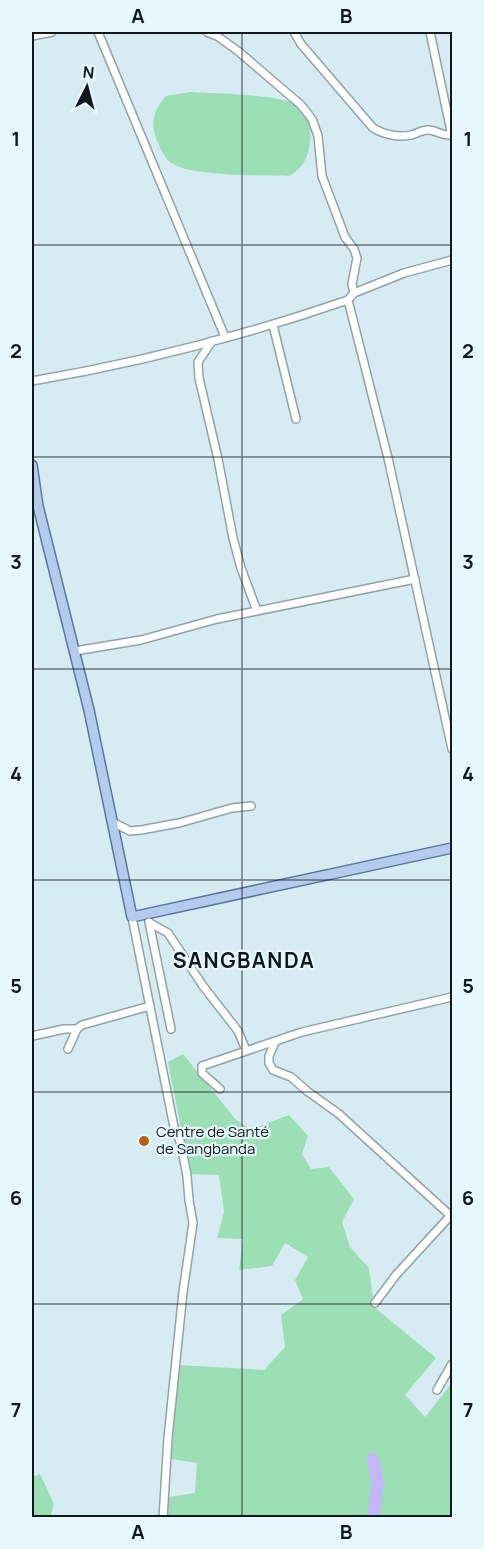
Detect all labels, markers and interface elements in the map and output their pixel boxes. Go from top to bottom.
text: A [131,2,145,29]
text: B [340,2,353,29]
north arrow [57,57,117,117]
text: N [82,61,95,84]
text: 1 [12,125,20,152]
text: 1 [464,125,472,152]
text: 2 [10,337,22,364]
text: 2 [462,337,474,364]
text: 3 [10,548,22,575]
text: 3 [462,548,474,575]
text: 4 [10,760,22,787]
text: 4 [462,760,474,787]
district label: SANGBANDA [173,946,315,974]
text: 5 [10,972,22,999]
text: 5 [462,972,474,999]
place label: Centre de Santé de Sangbanda [156,1121,269,1159]
marker: Centre de Santé de Sangbanda [137,1134,151,1148]
text: 6 [10,1184,22,1211]
text: 6 [462,1184,474,1211]
text: 7 [11,1396,21,1423]
text: 7 [463,1396,473,1423]
text: A [131,1518,145,1545]
text: B [340,1518,353,1545]

